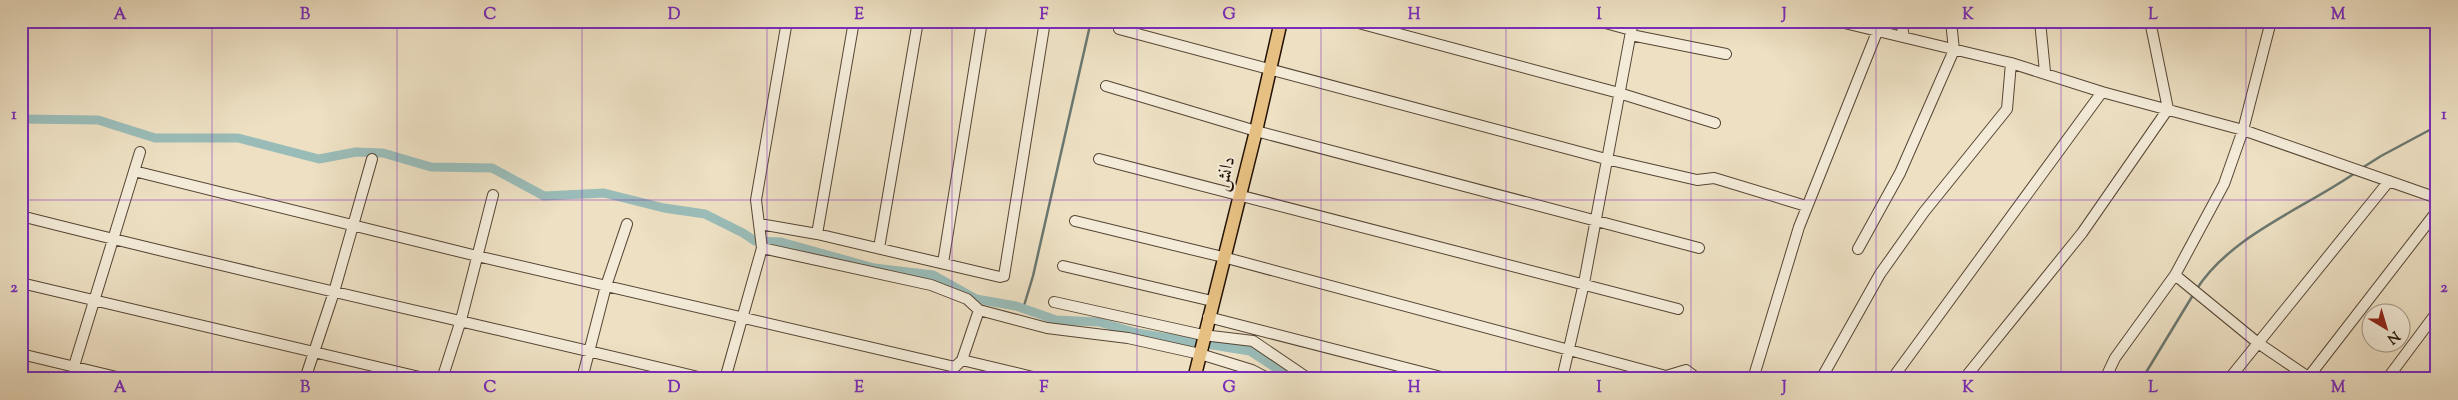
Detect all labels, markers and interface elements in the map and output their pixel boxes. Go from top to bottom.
text: A [114,4,127,27]
text: B [300,4,310,27]
text: C [484,4,497,27]
text: D [668,4,681,27]
text: E [854,4,864,27]
text: F [1040,4,1049,27]
text: G [1222,4,1236,27]
text: H [1408,4,1421,27]
text: I [1596,4,1602,27]
text: J [1780,4,1787,27]
text: K [1962,4,1974,27]
text: L [2148,4,2158,27]
text: M [2331,4,2346,27]
text: 1 [11,104,17,127]
text: 1 [2441,104,2447,127]
street label: دانش [1209,154,1243,194]
text: 2 [10,277,18,300]
text: 2 [2440,277,2448,300]
north arrow [2360,302,2410,352]
text: N [2382,325,2403,348]
text: A [114,377,127,400]
text: B [300,377,310,400]
text: C [484,377,497,400]
text: D [668,377,681,400]
text: E [854,377,864,400]
text: F [1040,377,1049,400]
text: G [1222,377,1236,400]
text: H [1408,377,1421,400]
text: I [1596,377,1602,400]
text: J [1780,377,1787,400]
text: K [1962,377,1974,400]
text: L [2148,377,2158,400]
text: M [2331,377,2346,400]

